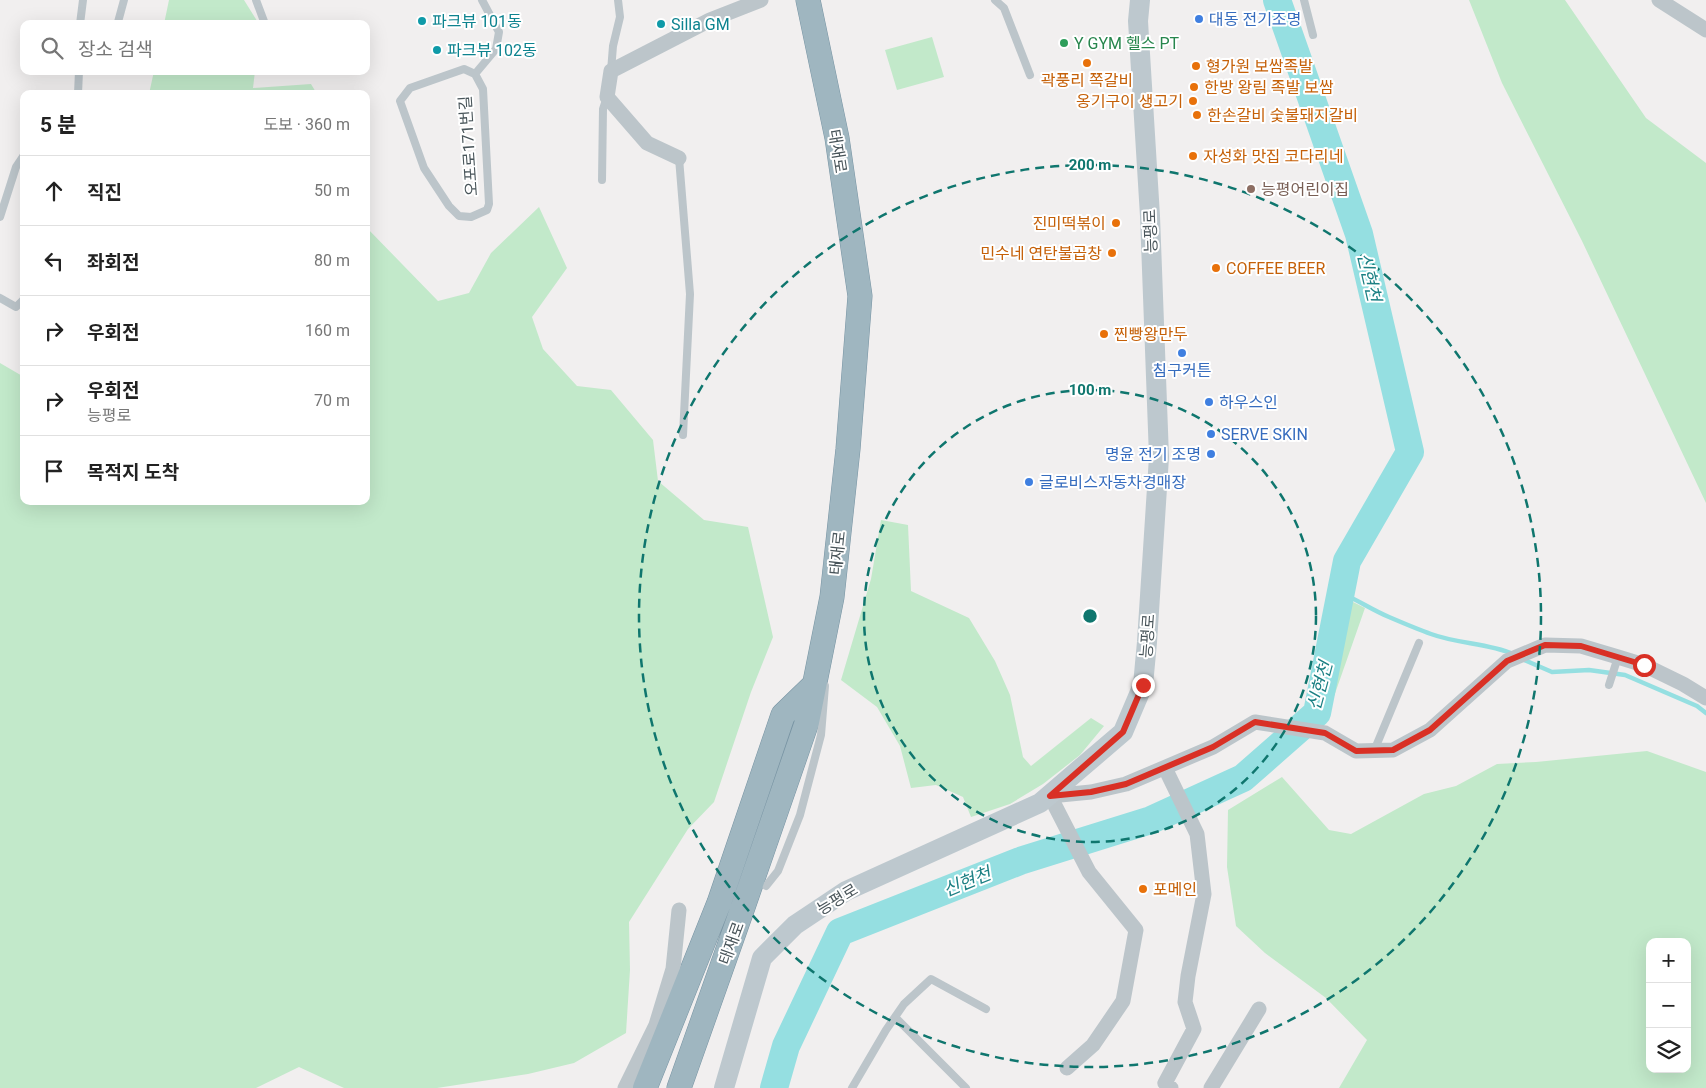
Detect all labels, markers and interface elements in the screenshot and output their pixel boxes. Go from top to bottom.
place label: 대동 전기조명 [1209,10,1301,29]
place label: 파크뷰 101동 [432,12,522,31]
marker: 대동 전기조명 [1193,13,1205,25]
marker: 파크뷰 101동 [416,15,428,27]
place label: Silla GM [671,15,730,34]
marker: Silla GM [655,18,667,30]
search box [20,20,370,75]
icon: search [38,34,66,62]
place label: Y GYM 헬스 PT [1074,34,1180,53]
marker: Y GYM 헬스 PT [1058,37,1070,49]
text: 장소 검색 [78,38,153,61]
place label: 파크뷰 102동 [447,41,537,60]
marker: 파크뷰 102동 [431,44,443,56]
marker: 곽풍리 쪽갈비 [1081,57,1093,69]
place label: 형가원 보쌈족발 [1206,57,1313,76]
marker: 형가원 보쌈족발 [1190,60,1202,72]
place label: 곽풍리 쪽갈비 [1041,71,1133,90]
place label: 한방 왕림 족발 보쌈 [1204,78,1334,97]
marker: 한방 왕림 족발 보쌈 [1188,81,1200,93]
place label: 옹기구이 생고기 [1076,92,1183,111]
street label: 오포로171번길 [456,95,481,197]
marker: 옹기구이 생고기 [1187,95,1199,107]
place label: 한손갈비 숯불돼지갈비 [1207,106,1358,125]
marker: 한손갈비 숯불돼지갈비 [1191,109,1203,121]
text: 5 분 [40,113,77,137]
text: 도보 · 360 m [263,115,350,134]
street label: 태재로 [825,128,850,175]
place label: 자성화 맛집 코다리네 [1203,147,1343,166]
marker: 자성화 맛집 코다리네 [1187,150,1199,162]
text: 200 m [1069,156,1111,174]
icon: ahead [40,177,68,205]
place label: 능평어린이집 [1261,180,1349,199]
text: 직진 [87,181,122,204]
text: 50 m [314,181,350,200]
marker: 능평어린이집 [1245,183,1257,195]
street label: 능평로 [1140,208,1161,253]
place label: 진미떡볶이 [1032,214,1106,233]
marker: 진미떡볶이 [1110,217,1122,229]
place label: 민수네 연탄불곱창 [980,244,1102,263]
icon: left [40,247,68,275]
marker: 민수네 연탄불곱창 [1106,247,1118,259]
water label: 신현천 [1354,250,1386,306]
text: 좌회전 [87,251,139,274]
text: 80 m [314,251,350,270]
place label: COFFEE BEER [1226,259,1325,278]
marker: COFFEE BEER [1210,262,1222,274]
icon: right [40,317,68,345]
text: 우회전 [87,321,139,344]
text: 160 m [305,321,350,340]
place label: 찐빵왕만두 [1114,325,1188,344]
marker: 찐빵왕만두 [1098,328,1110,340]
marker: 침구커튼 [1176,347,1188,359]
place label: 침구커튼 [1153,361,1211,380]
text: 우회전 [87,379,139,402]
text: 100 m [1069,381,1111,399]
icon: right [40,387,68,415]
text: 70 m [314,391,350,410]
place label: 하우스인 [1219,393,1278,412]
marker: 하우스인 [1203,396,1215,408]
text: 능평로 [87,406,131,425]
place label: SERVE SKIN [1221,425,1308,444]
marker: SERVE SKIN [1205,428,1217,440]
place label: 명윤 전기 조명 [1105,445,1201,464]
marker: 명윤 전기 조명 [1205,448,1217,460]
icon: arrive [40,457,68,485]
text: 목적지 도착 [87,461,179,484]
place label: 글로비스자동차경매장 [1039,473,1186,492]
marker: 글로비스자동차경매장 [1023,476,1035,488]
street label: 태재로 [826,530,849,576]
centre of rings [1081,607,1099,625]
street label: 능평로 [1136,613,1159,659]
route start [1633,654,1656,677]
water label: 신현천 [1303,657,1337,713]
route end [1132,674,1155,697]
water label: 신현천 [940,862,996,901]
street label: 능평로 [813,880,861,919]
place label: 포메인 [1153,880,1197,899]
marker: 포메인 [1137,883,1149,895]
street label: 태재로 [715,919,748,967]
map controls [1646,938,1691,1073]
button: + [1646,938,1691,983]
button: − [1646,983,1691,1028]
button: layers [1646,1028,1691,1073]

